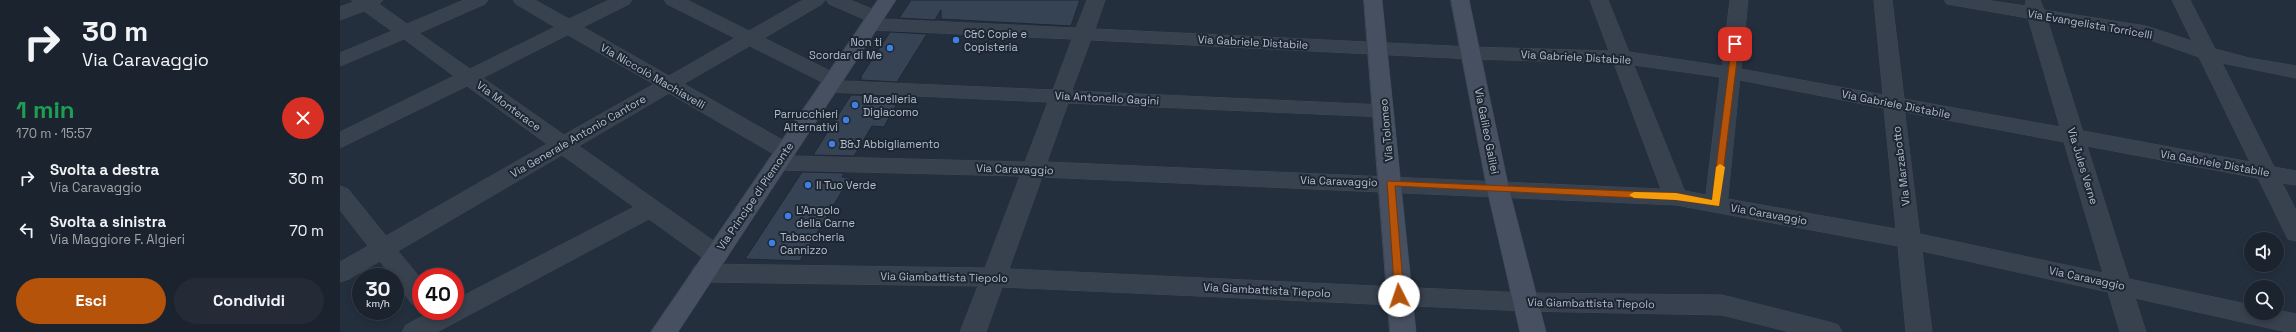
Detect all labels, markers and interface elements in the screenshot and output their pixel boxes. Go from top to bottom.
street label: Via Evangelista Torricelli [2026,6,2154,42]
text: 30 m [82,13,148,49]
icon: right [16,16,68,68]
place label: C&C Copie e Copisteria [964,27,1027,54]
pin [1718,27,1752,61]
street label: Via Gabriele Distabile [1197,32,1309,52]
icon: arrive [1724,33,1746,55]
place label: Non ti Scordar di Me [809,35,882,62]
marker: C&C Copie e Copisteria [951,35,961,45]
street label: Via Niccolò Machiavelli [598,40,708,112]
marker: Non ti Scordar di Me [885,43,895,53]
street label: Via Gabriele Distabile [1520,47,1632,67]
text: Via Caravaggio [82,48,209,71]
street label: Via Monterace [474,78,544,134]
street label: Via Galileo Galilei [1472,87,1502,176]
street label: Via Gabriele Distabile [1840,87,1952,121]
street label: Via Antonello Gagini [1054,88,1160,108]
street label: Via Generale Antonio Cantore [508,91,648,181]
place label: Macelleria Digiacomo [863,92,919,119]
text: 1 min [16,94,75,125]
button: close [282,97,324,139]
street label: Via Tolomeo [1376,98,1396,162]
marker: Macelleria Digiacomo [850,100,860,110]
place label: Parrucchieri Alternativi [774,107,838,134]
marker: Parrucchieri Alternativi [841,115,851,125]
text: 170 m · 15:57 [16,125,92,142]
street label: Via Marzabotto [1889,125,1913,207]
street label: Via Jules Verne [2065,126,2101,206]
place label: B&J Abbigliamento [840,137,940,151]
street label: Via Principe di Piemonte [714,139,796,253]
marker: B&J Abbigliamento [827,139,837,149]
street label: Via Gabriele Distabile [2159,146,2271,180]
text: Svolta a destra [50,160,159,179]
street label: Via Caravaggio [976,161,1054,177]
icon: right [16,167,38,189]
text: 30 m [289,169,324,188]
street label: Via Caravaggio [1300,173,1378,189]
place label: Il Tuo Verde [816,178,876,192]
text: Via Caravaggio [50,179,142,196]
marker: Il Tuo Verde [803,180,813,190]
street label: Via Caravaggio [1730,200,1809,228]
place label: L'Angolo della Carne [796,203,855,230]
marker: L'Angolo della Carne [783,211,793,221]
text: Svolta a sinistra [50,212,166,231]
icon: left [16,219,38,241]
text: 70 m [289,221,324,240]
place label: Tabaccheria Cannizzo [780,230,845,257]
text: Via Maggiore F. Algieri [50,231,185,248]
map controls [2244,232,2284,320]
button: sound [2244,232,2284,272]
marker: Tabaccheria Cannizzo [767,238,777,248]
street label: Via Caravaggio [2048,263,2127,293]
speed limit sign: 40 [412,268,464,320]
street label: Via Giambattista Tiepolo [880,269,1008,285]
position arrow [1378,275,1420,317]
text: 30 [365,276,391,302]
button: Esci [16,278,166,324]
button: Condividi [174,278,324,324]
street label: Via Giambattista Tiepolo [1203,280,1331,300]
button: search [2244,280,2284,320]
street label: Via Giambattista Tiepolo [1527,295,1655,311]
text: km/h [366,297,390,310]

